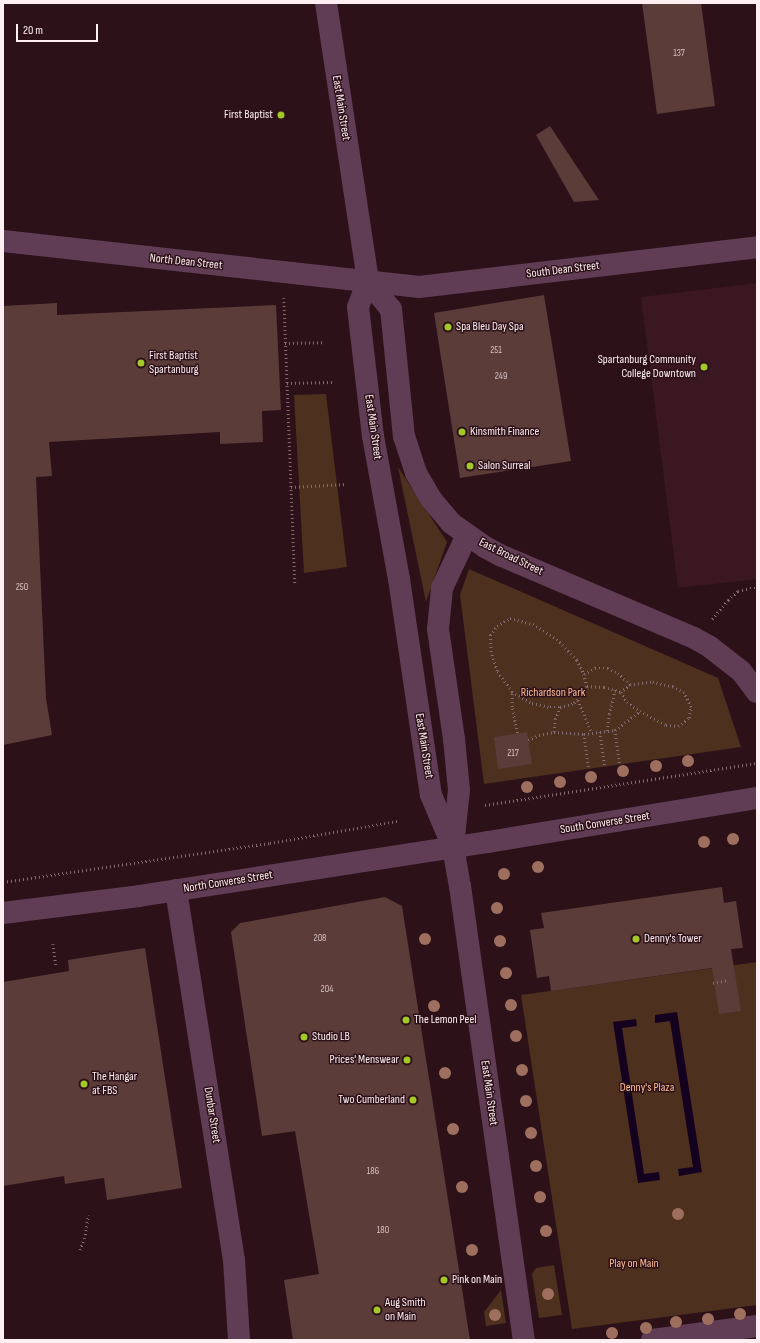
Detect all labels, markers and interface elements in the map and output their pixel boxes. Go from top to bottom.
scale bar [18,16,100,42]
text: 20 m [23,23,43,38]
house number: 137 [673,48,685,60]
street label: East Main Street [329,74,353,142]
place label: First Baptist [224,108,273,122]
marker: First Baptist [276,110,286,120]
street label: North Dean Street [149,251,223,273]
street label: South Dean Street [526,258,600,282]
place label: Spa Bleu Day Spa [456,320,524,334]
marker: Spa Bleu Day Spa [443,322,453,332]
house number: 251 [490,345,502,357]
place label: First Baptist Spartanburg [149,349,199,377]
place label: Spartanburg Community College Downtown [598,353,696,381]
marker: First Baptist Spartanburg [136,358,146,368]
marker: Spartanburg Community College Downtown [699,362,709,372]
house number: 249 [495,371,507,383]
street label: East Main Street [361,394,385,460]
place label: Kinsmith Finance [470,425,539,439]
marker: Kinsmith Finance [457,427,467,437]
place label: Salon Surreal [478,459,531,473]
marker: Salon Surreal [465,461,475,471]
street label: East Broad Street [477,535,545,579]
house number: 250 [16,582,28,594]
park label: Richardson Park [521,686,585,700]
street label: East Main Street [412,712,436,780]
house number: 217 [507,748,519,760]
street label: South Converse Street [559,809,651,837]
street label: North Converse Street [182,868,274,896]
place label: Denny's Tower [644,932,702,946]
house number: 208 [314,933,326,945]
marker: Denny's Tower [631,934,641,944]
house number: 204 [321,984,333,996]
place label: The Lemon Peel [414,1013,476,1027]
marker: The Lemon Peel [401,1015,411,1025]
place label: Studio LB [312,1030,350,1044]
marker: Studio LB [299,1032,309,1042]
place label: Prices' Menswear [330,1053,399,1067]
marker: Prices' Menswear [402,1055,412,1065]
street label: East Main Street [477,1060,501,1126]
place label: The Hangar at FBS [92,1070,137,1098]
marker: The Hangar at FBS [79,1079,89,1089]
park label: Denny's Plaza [620,1081,674,1095]
street label: Dunbar Street [200,1086,224,1144]
place label: Two Cumberland [338,1093,405,1107]
marker: Two Cumberland [408,1095,418,1105]
house number: 186 [367,1166,379,1178]
house number: 180 [377,1225,389,1237]
park label: Play on Main [609,1257,659,1271]
place label: Pink on Main [452,1273,502,1287]
marker: Pink on Main [439,1275,449,1285]
place label: Aug Smith on Main [385,1296,426,1324]
marker: Aug Smith on Main [372,1305,382,1315]

